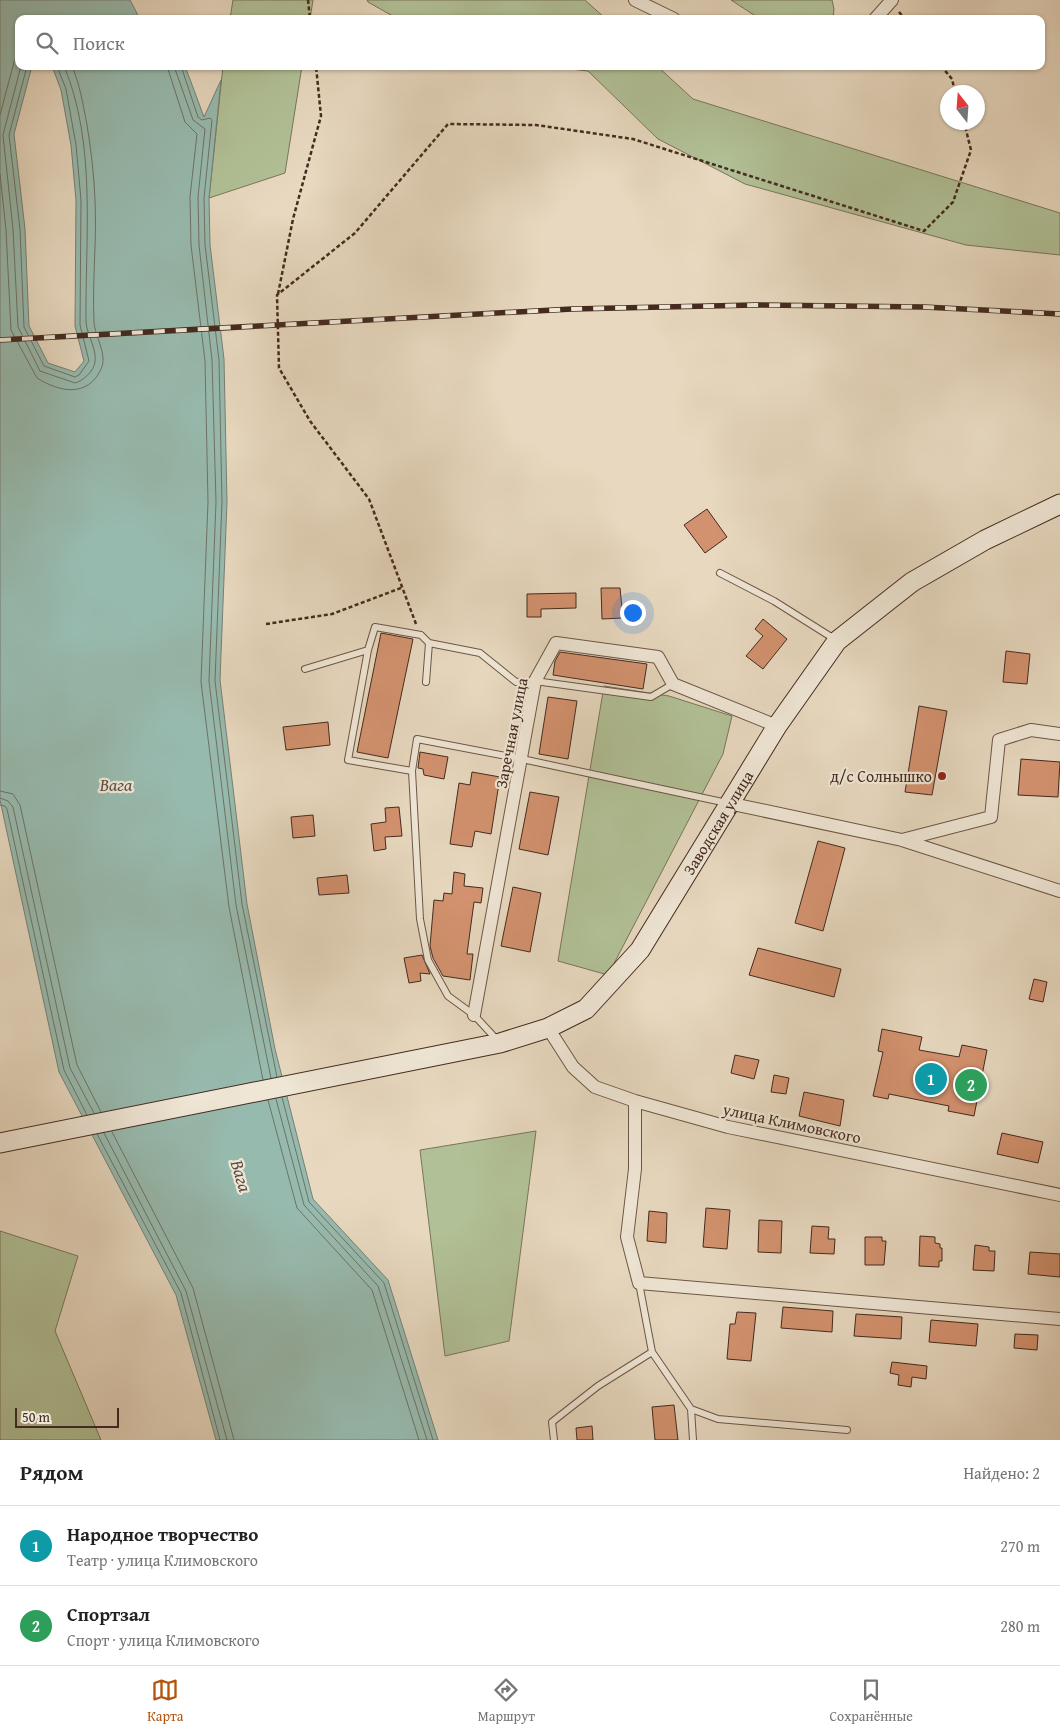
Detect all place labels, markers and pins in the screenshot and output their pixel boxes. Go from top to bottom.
place label: д/с Солнышко [830,764,932,788]
marker: д/с Солнышко [936,770,948,782]
pin: 1 [915,1060,947,1098]
pin: 2 [955,1066,987,1104]

